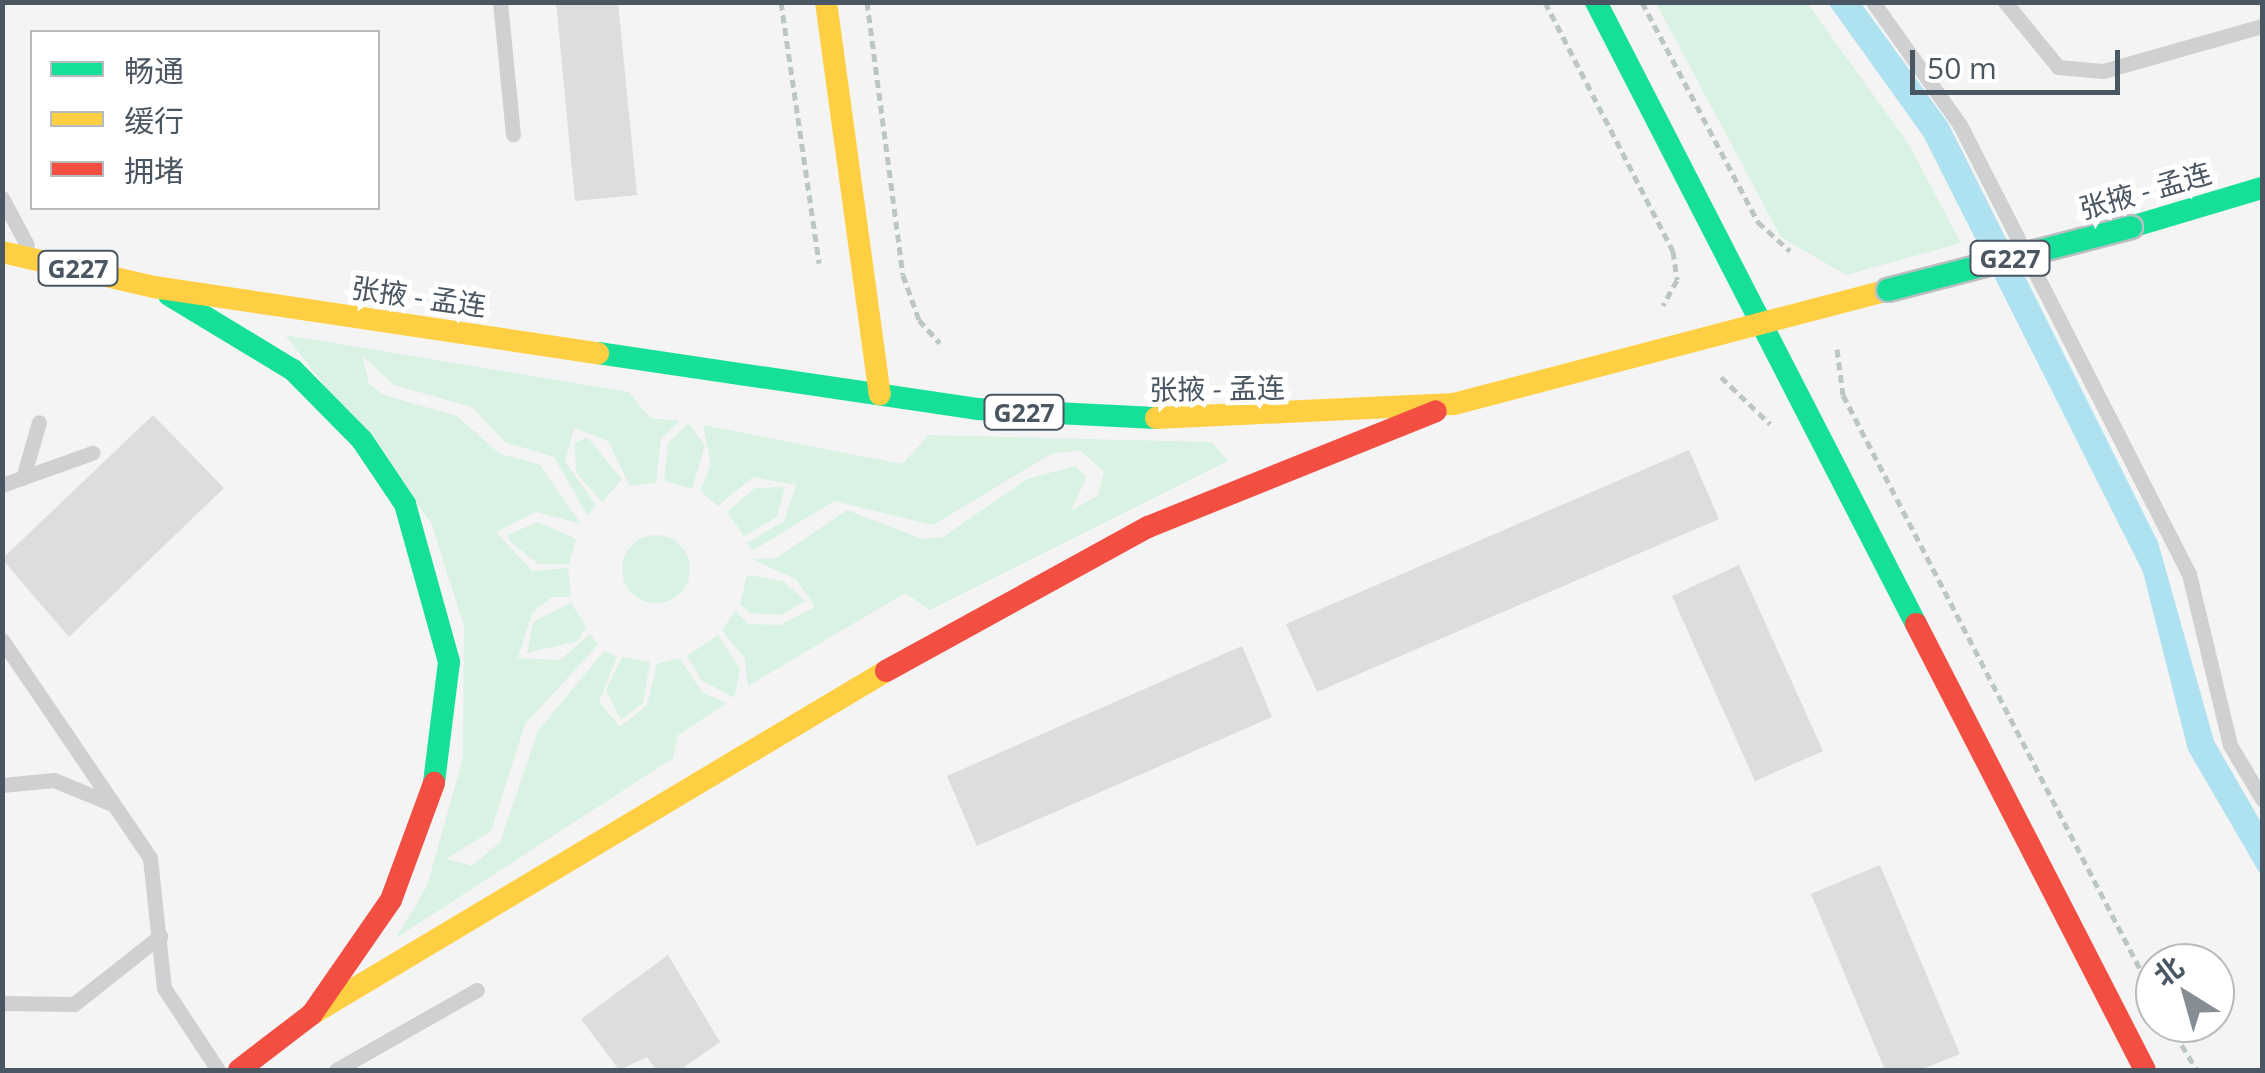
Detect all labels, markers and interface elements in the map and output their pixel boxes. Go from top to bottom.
legend [30,30,380,210]
scale bar [1915,30,2125,92]
text: 50 m [1927,47,1997,88]
text: 畅通 [124,50,184,91]
text: 缓行 [124,100,184,141]
text: 拥堵 [124,150,184,191]
street label: 张掖 - 孟连 [2075,155,2215,225]
road number: G227 [1968,238,2052,278]
road number: G227 [36,248,120,288]
street label: 张掖 - 孟连 [350,270,488,322]
street label: 张掖 - 孟连 [1149,370,1285,406]
road number: G227 [982,392,1066,432]
north arrow [2135,943,2235,1043]
text: 北 [2146,947,2191,994]

